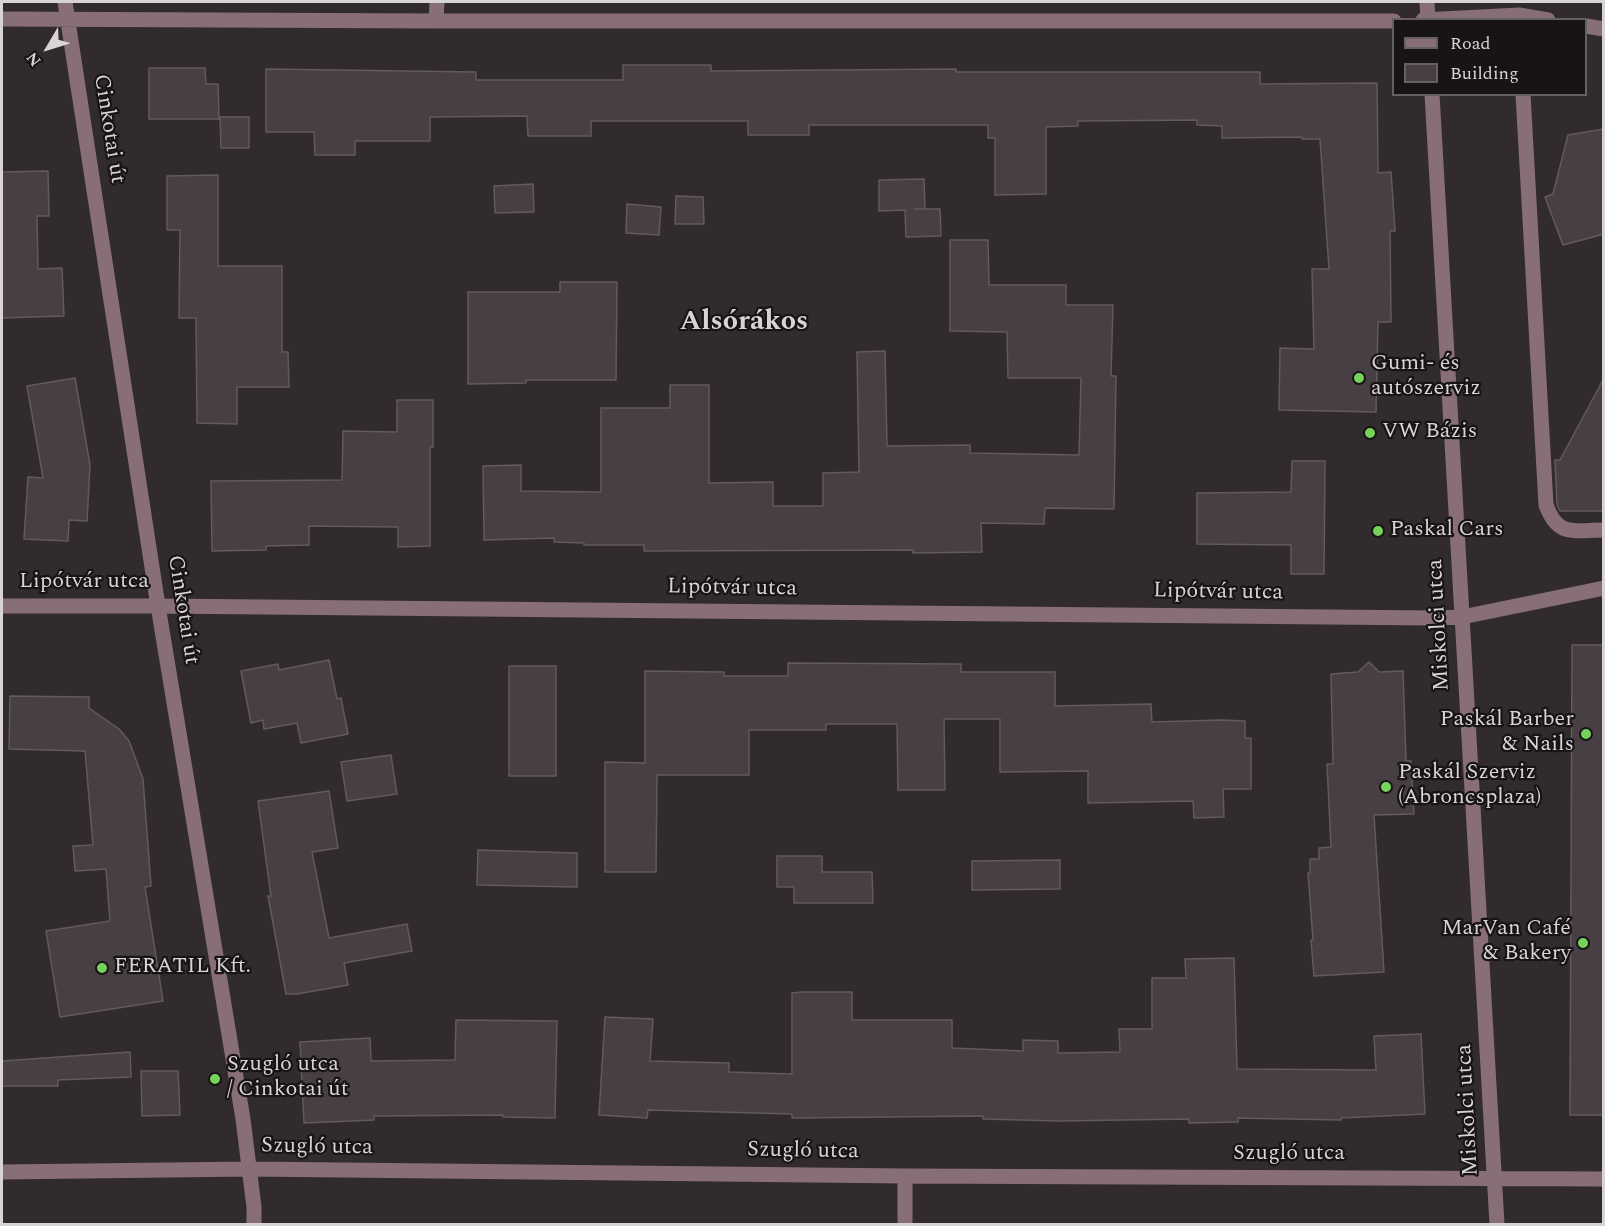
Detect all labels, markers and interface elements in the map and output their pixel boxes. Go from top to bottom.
north arrow [18,18,78,78]
legend [1392,18,1587,96]
text: Road [1450,30,1491,57]
text: N [20,47,47,72]
text: Building [1450,60,1519,87]
street label: Cinkotai út [86,72,130,186]
district label: Alsórákos [680,307,808,341]
place label: Gumi- és autószerviz [1371,352,1481,404]
marker: Gumi- és autószerviz [1352,371,1366,385]
place label: VW Bázis [1382,420,1477,446]
marker: VW Bázis [1363,426,1377,440]
place label: Paskal Cars [1390,518,1503,544]
marker: Paskal Cars [1371,524,1385,538]
street label: Cinkotai út [160,553,204,667]
street label: Miskolci utca [1423,558,1457,692]
street label: Lipótvár utca [19,570,149,596]
street label: Lipótvár utca [667,575,797,603]
street label: Lipótvár utca [1153,579,1283,607]
place label: Paskál Barber & Nails [1440,708,1574,760]
marker: Paskál Barber & Nails [1579,727,1593,741]
place label: Paskál Szerviz (Abroncsplaza) [1398,761,1541,812]
marker: Paskál Szerviz (Abroncsplaza) [1379,780,1393,794]
place label: MarVan Café & Bakery [1441,917,1571,968]
marker: MarVan Café & Bakery [1576,936,1590,950]
place label: FERATIL Kft. [114,955,251,981]
marker: FERATIL Kft. [95,961,109,975]
street label: Miskolci utca [1452,1043,1486,1177]
place label: Szugló utca / Cinkotai út [227,1053,348,1104]
marker: Szugló utca / Cinkotai út [208,1072,222,1086]
street label: Szugló utca [261,1134,373,1162]
street label: Szugló utca [747,1138,859,1166]
street label: Szugló utca [1233,1142,1345,1168]

